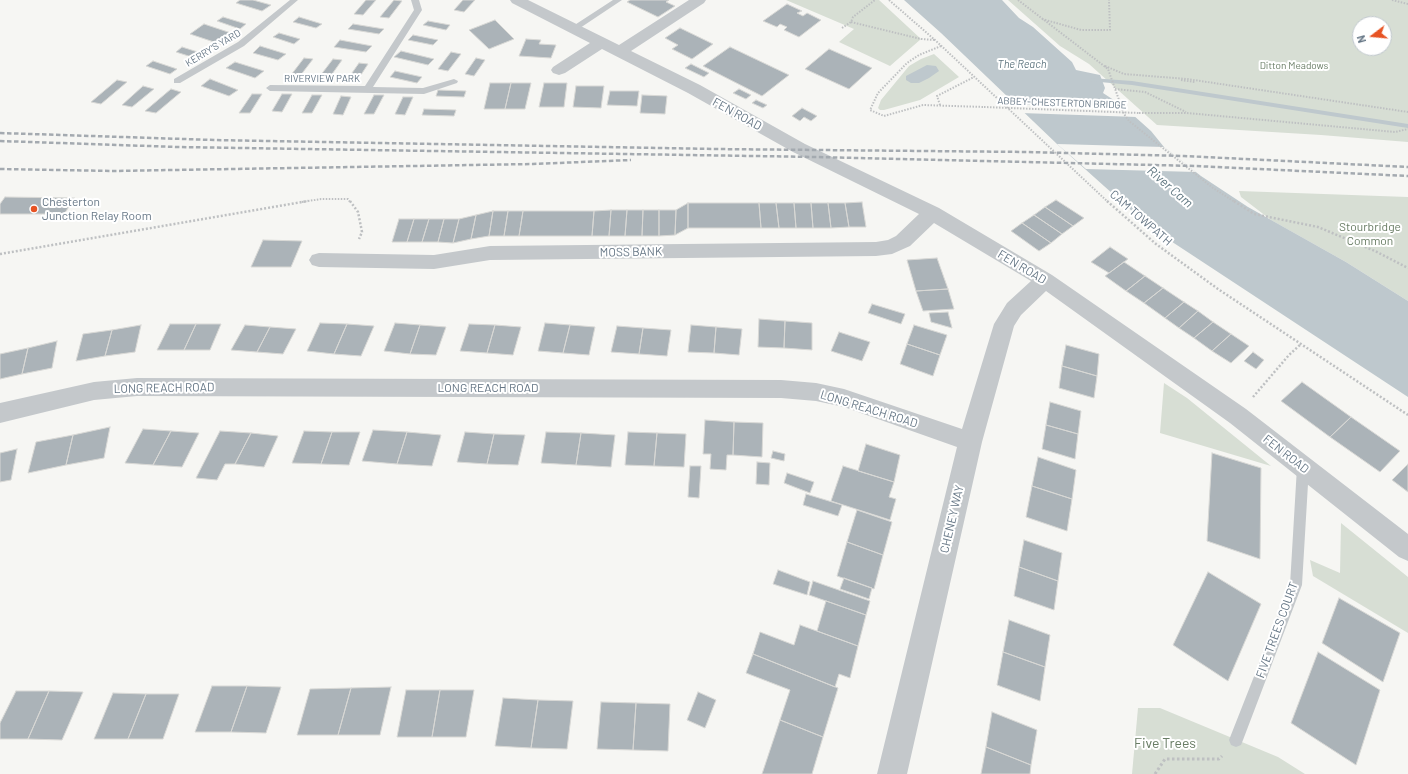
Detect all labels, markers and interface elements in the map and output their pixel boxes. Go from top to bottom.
north arrow [1352,16,1392,56]
street label: KERRY'S YARD [183,27,243,69]
text: N [1354,34,1368,44]
water label: The Reach [998,57,1046,71]
park label: Ditton Meadows [1260,60,1328,72]
street label: RIVERVIEW PARK [284,73,360,85]
street label: FEN ROAD [710,95,764,133]
street label: ABBEY-CHESTERTON BRIDGE [997,95,1127,111]
water label: River Cam [1144,163,1196,211]
street label: CAM TOWPATH [1107,187,1175,249]
place label: Chesterton Junction Relay Room [42,195,152,223]
marker: Chesterton Junction Relay Room [29,204,39,214]
park label: Stourbridge Common [1339,220,1401,248]
street label: MOSS BANK [600,244,662,260]
street label: FEN ROAD [995,247,1049,287]
street label: LONG REACH ROAD [113,380,215,396]
street label: LONG REACH ROAD [438,381,538,395]
street label: LONG REACH ROAD [819,387,919,431]
street label: FEN ROAD [1260,432,1312,476]
street label: CHENEY WAY [937,484,967,554]
street label: FIVE TREES COURT [1253,580,1301,680]
park label: Five Trees [1134,735,1196,751]

